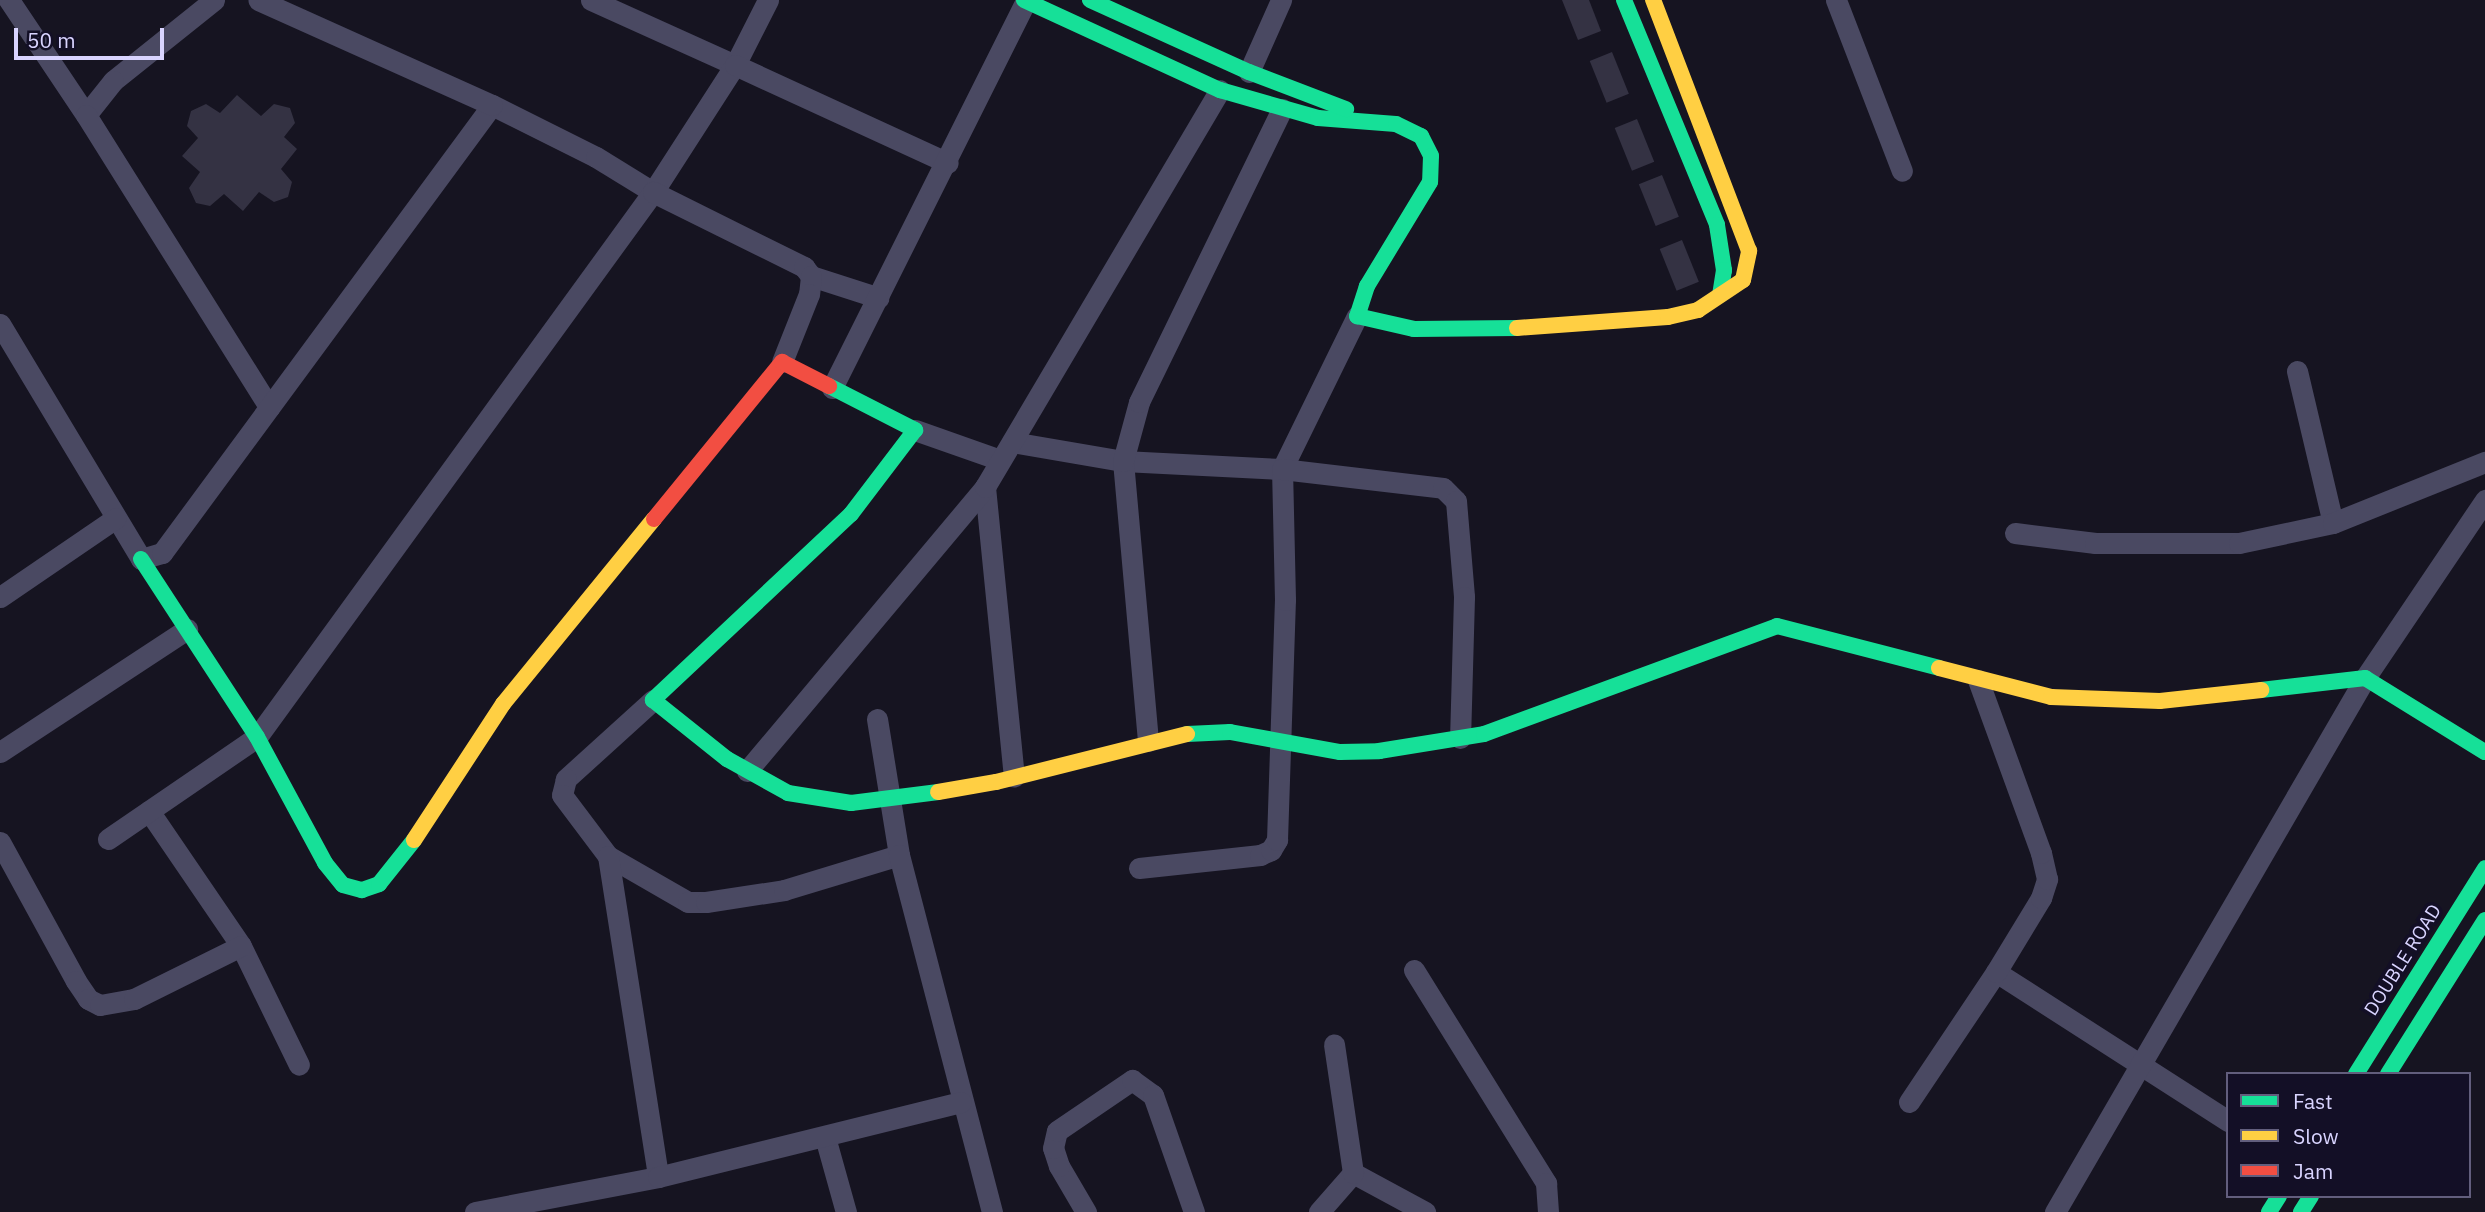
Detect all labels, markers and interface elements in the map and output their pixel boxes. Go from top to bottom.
scale bar [18,14,168,58]
text: 50 m [27,26,76,54]
street label: DOUBLE ROAD [2360,900,2446,1020]
legend [2226,1072,2471,1198]
text: Fast [2293,1087,2333,1115]
text: Slow [2293,1122,2339,1150]
text: Jam [2293,1157,2333,1185]

